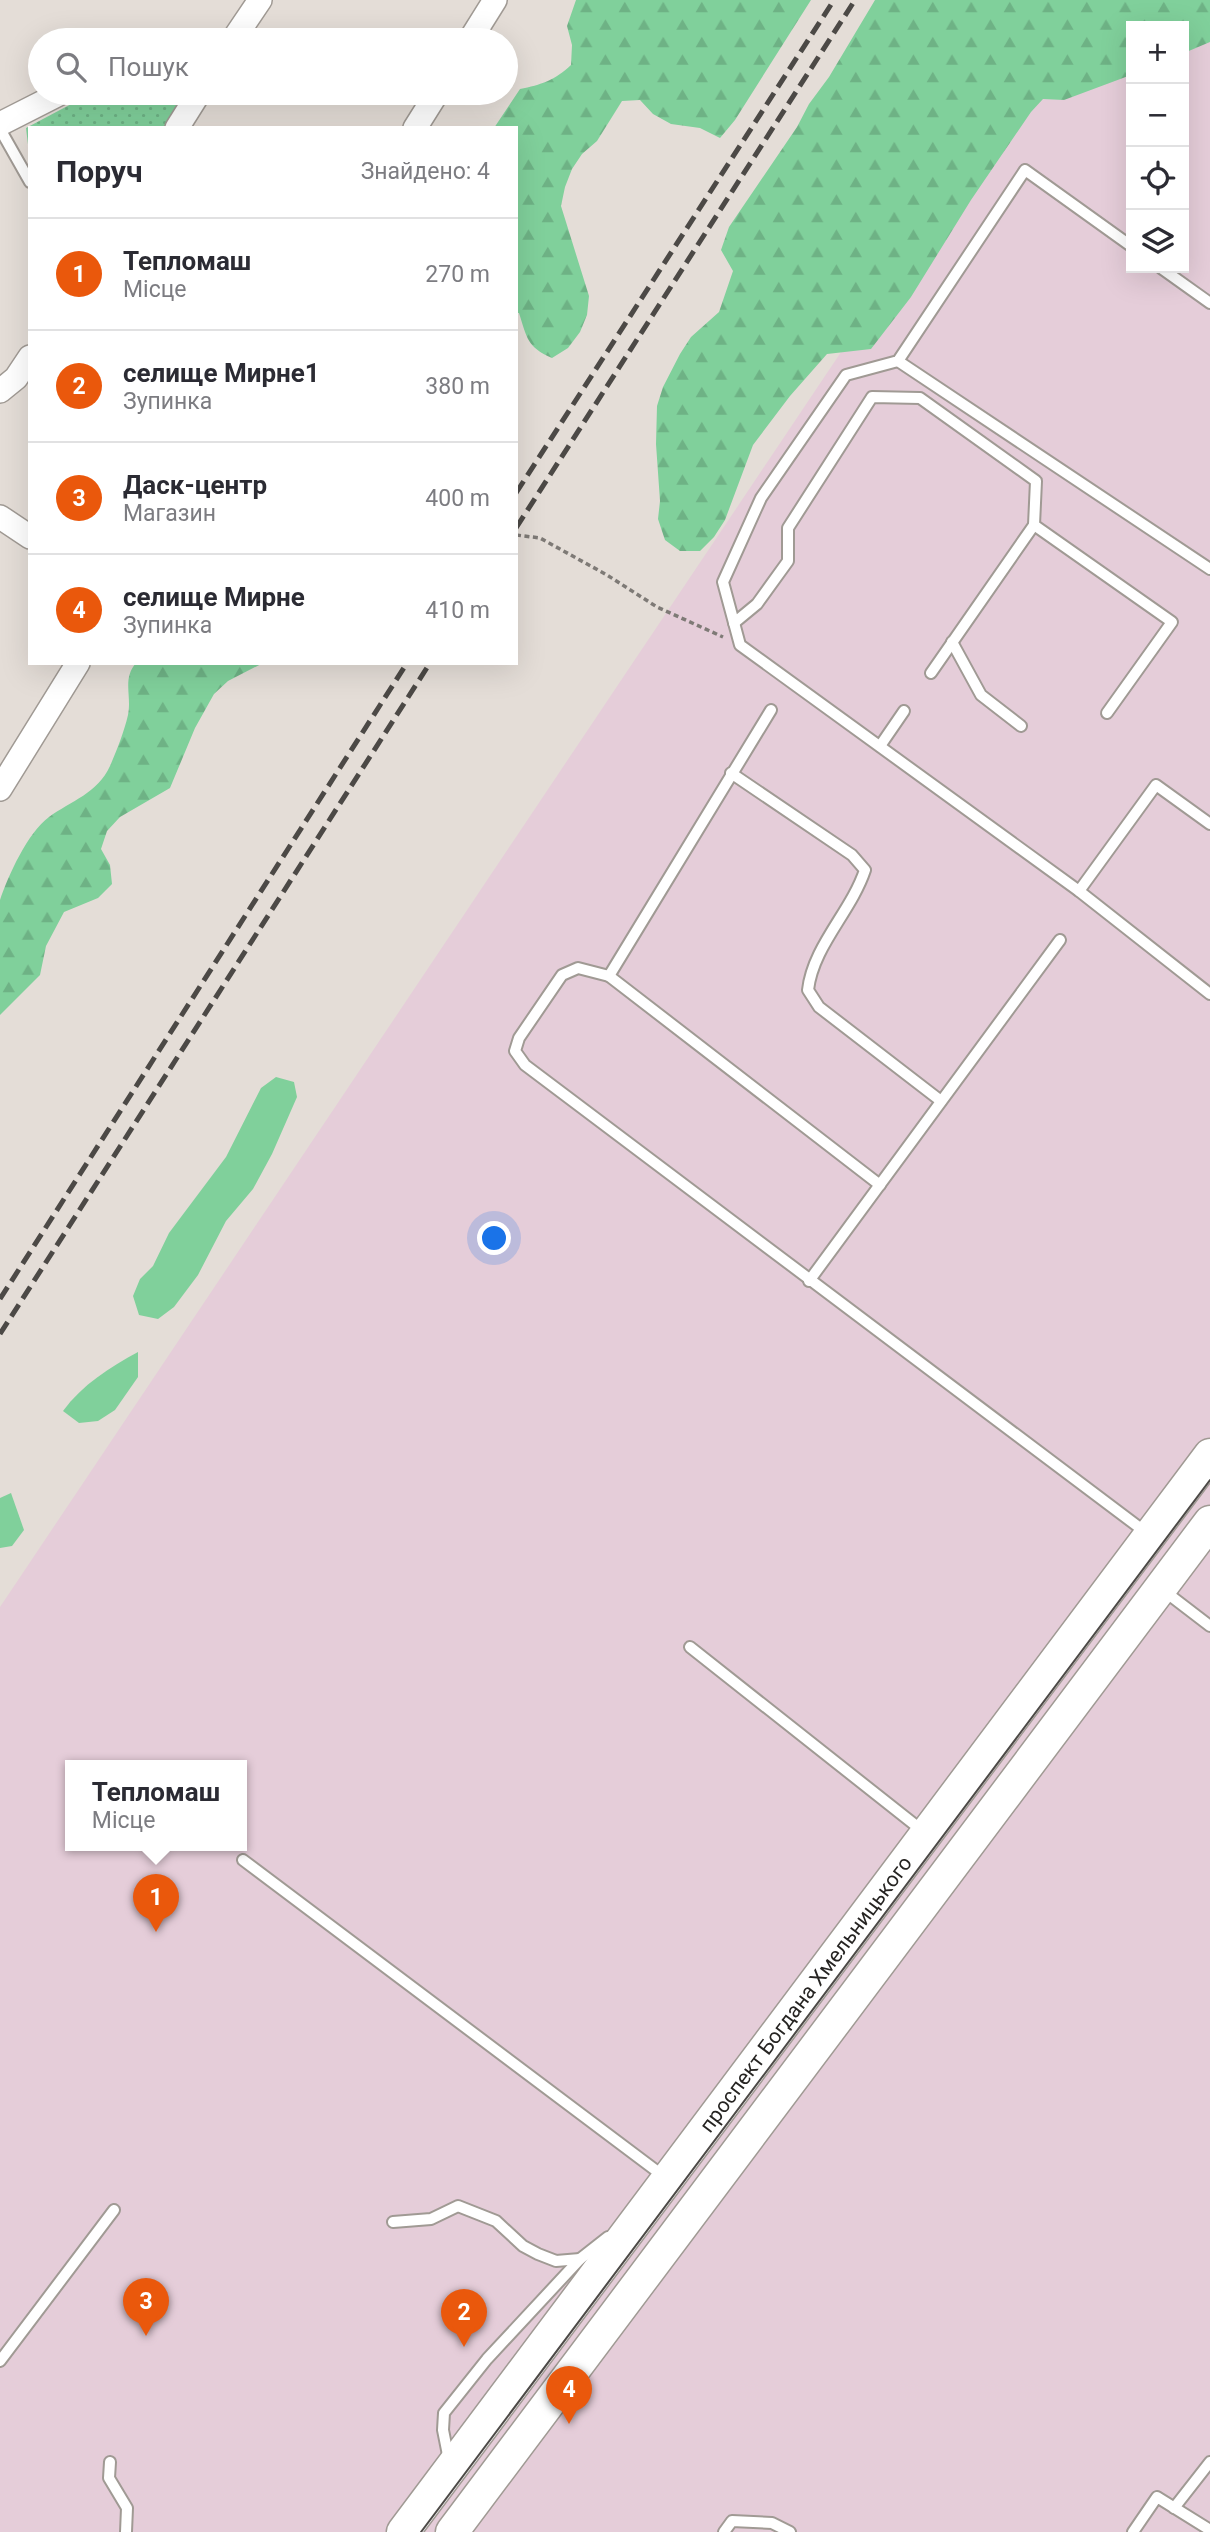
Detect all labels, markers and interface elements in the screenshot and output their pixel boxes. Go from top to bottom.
map controls [1126,21,1189,273]
button: + [1126,21,1189,84]
search box [28,28,518,105]
icon: search [52,48,90,86]
text: Пошук [108,52,189,82]
button: − [1126,84,1189,147]
button: locate [1126,147,1189,210]
text: Поруч [56,154,143,189]
text: Знайдено: 4 [361,158,490,185]
button: layers [1126,210,1189,273]
text: Тепломаш [123,246,251,276]
text: 1 [72,261,86,288]
text: 270 m [425,261,490,288]
text: Місце [123,276,187,303]
text: селище Мирне1 [123,358,320,388]
text: 2 [72,373,86,400]
text: 380 m [425,373,490,400]
text: Зупинка [123,388,212,415]
text: Даск-центр [123,470,267,500]
text: 3 [72,485,86,512]
text: 400 m [425,485,490,512]
text: Магазин [123,500,216,527]
text: селище Мирне [123,582,305,612]
text: 4 [72,597,86,624]
text: 410 m [425,597,490,624]
text: Зупинка [123,612,212,639]
your location [477,1221,511,1255]
popup [65,1760,247,1851]
text: Тепломаш [92,1777,220,1807]
text: Місце [92,1807,155,1834]
street label: проспект Богдана Хмельницького [695,1852,917,2137]
pin: 1 [133,1874,179,1932]
pin: 3 [123,2278,169,2336]
pin: 2 [441,2289,487,2347]
pin: 4 [546,2366,592,2424]

